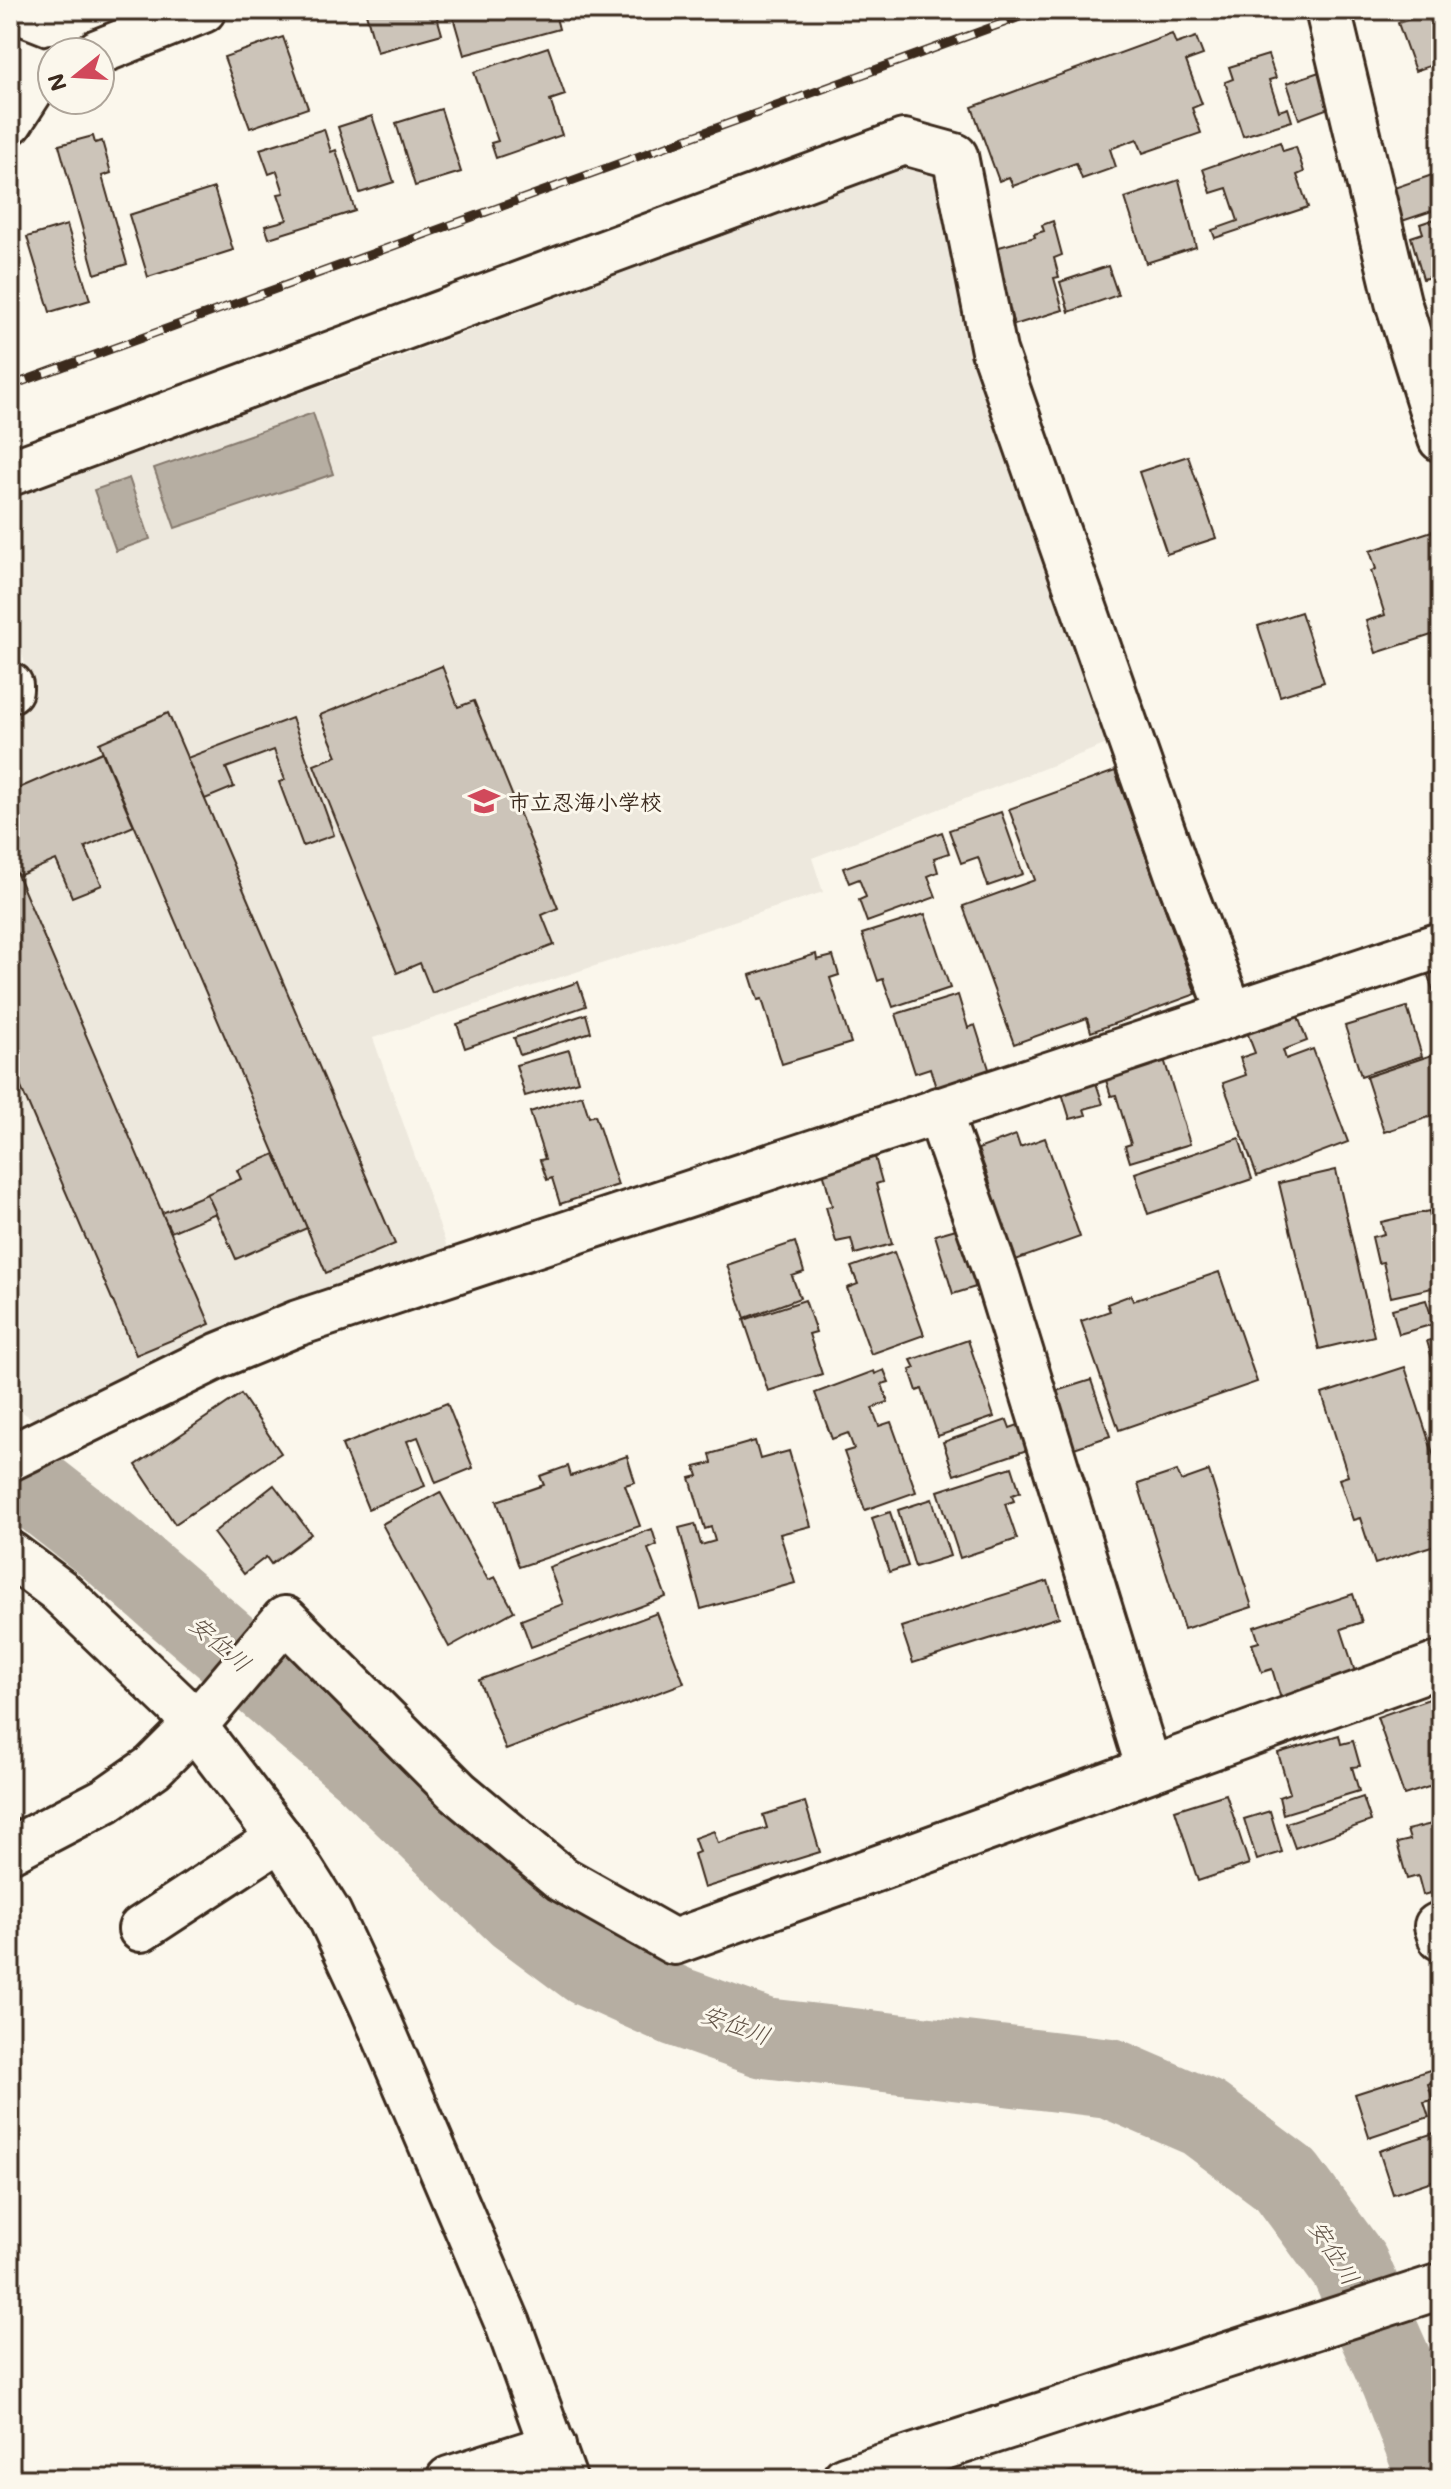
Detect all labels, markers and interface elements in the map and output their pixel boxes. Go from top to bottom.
north arrow [36,36,116,116]
text: N [40,70,73,95]
school or university icon: 市立忍海小学校 [467,784,501,818]
place label: 市立忍海小学校 [508,787,662,816]
water label: 安位川 [184,1608,258,1678]
water label: 安位川 [697,1997,775,2051]
water label: 安位川 [1303,2213,1367,2291]

